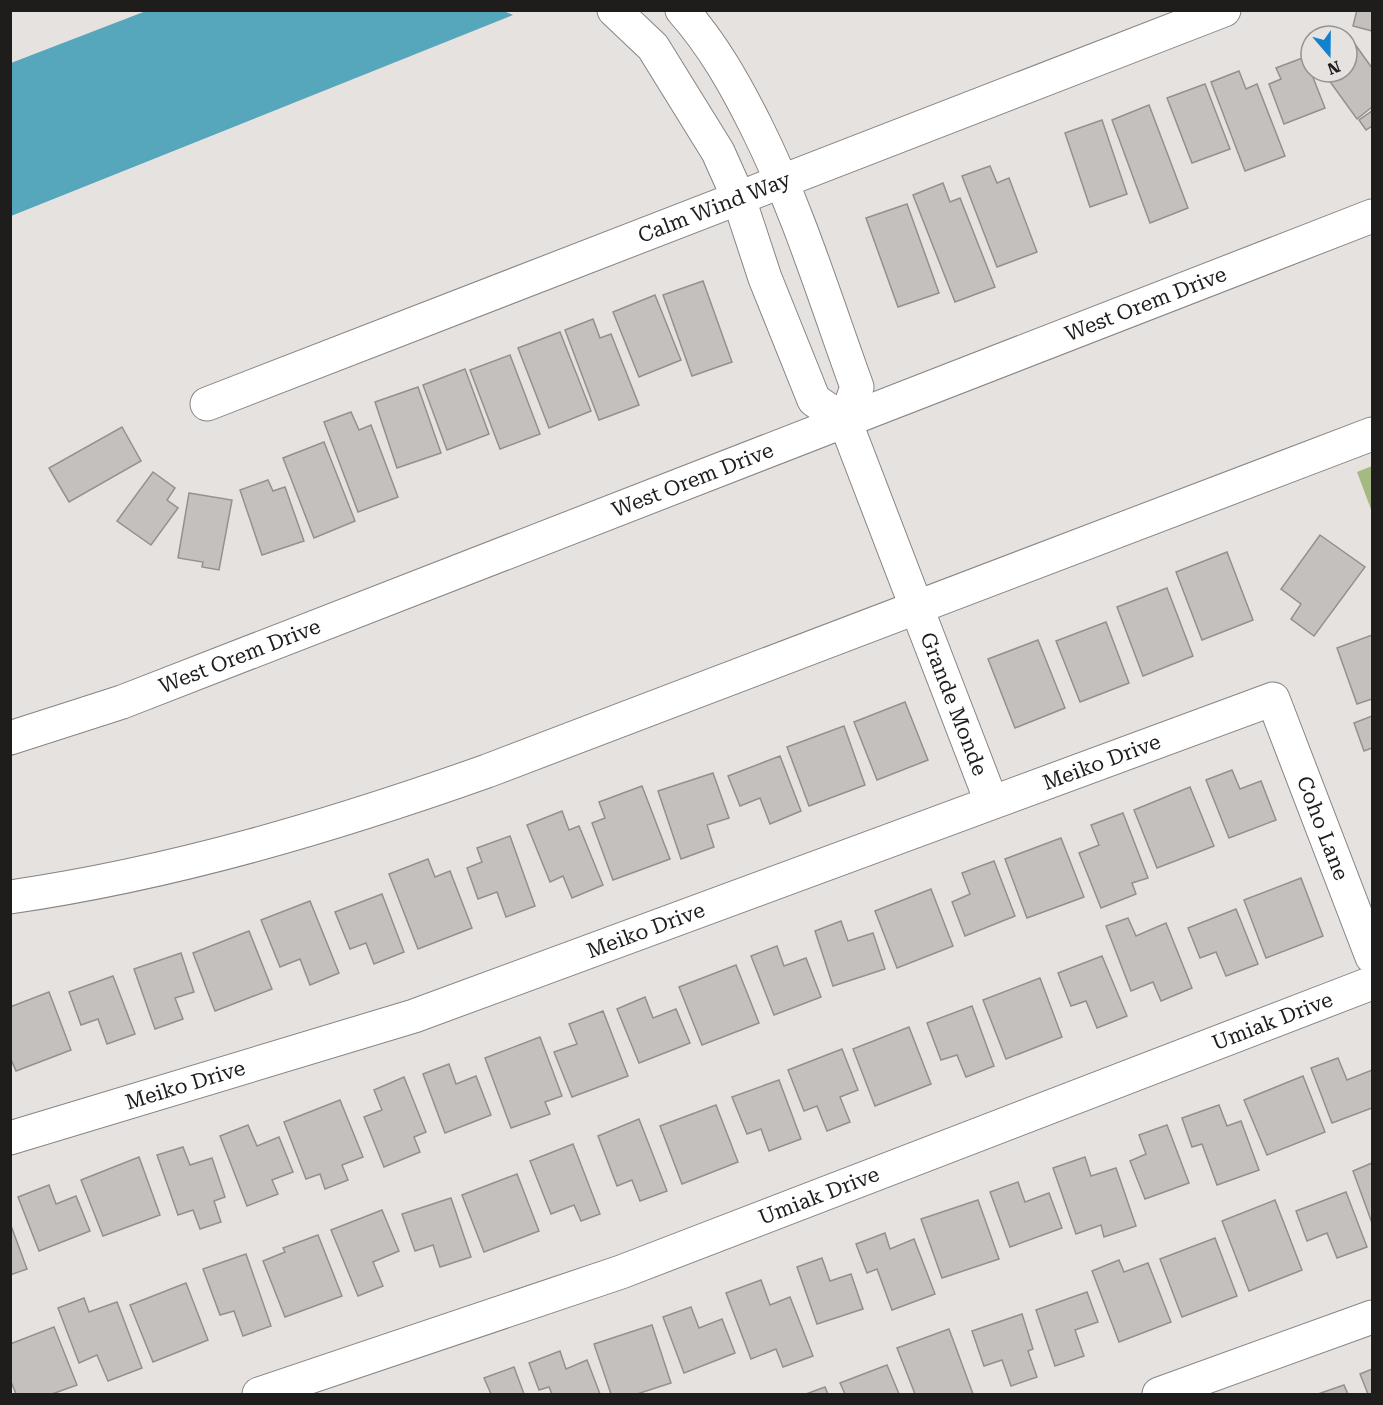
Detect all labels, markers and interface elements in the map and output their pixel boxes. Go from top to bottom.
north arrow [1299,24,1359,84]
text: N [1325,57,1343,79]
street label: Calm Wind Way [635,167,794,248]
street label: West Orem Drive [1062,262,1230,346]
street label: West Orem Drive [609,438,777,522]
street label: West Orem Drive [156,614,324,698]
street label: Grande Monde [915,629,992,779]
street label: Meiko Drive [1039,730,1164,795]
street label: Coho Lane [1292,773,1353,884]
street label: Meiko Drive [583,898,708,963]
street label: Umiak Drive [1209,987,1336,1055]
street label: Meiko Drive [122,1056,248,1114]
street label: Umiak Drive [755,1162,883,1230]

